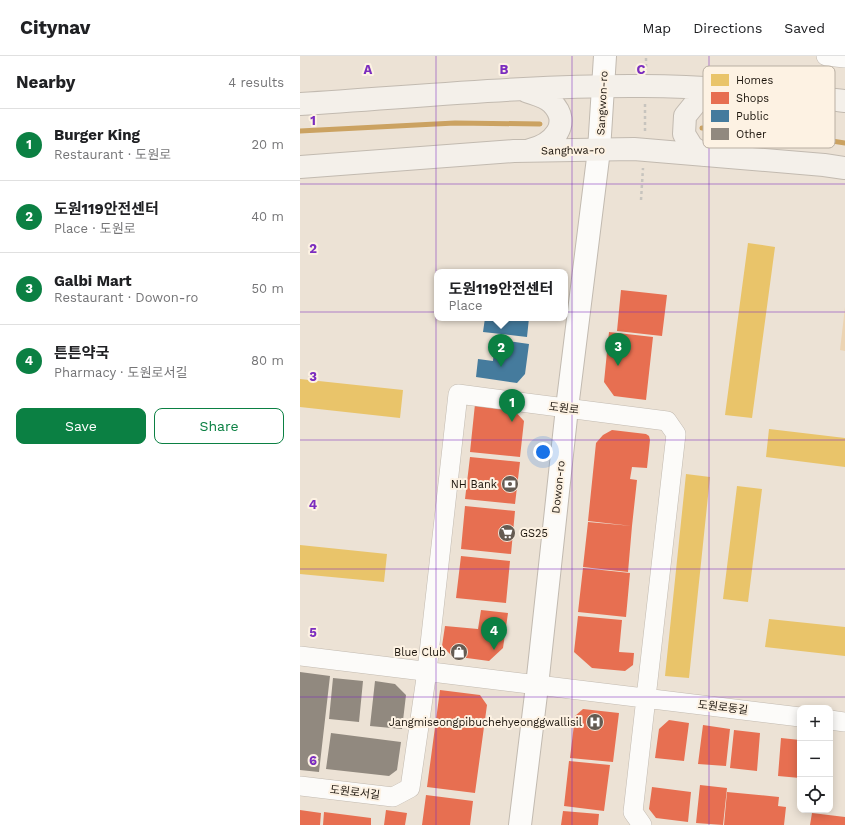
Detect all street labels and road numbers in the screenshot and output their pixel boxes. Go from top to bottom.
street label: Sangwon-ro [594,70,611,136]
street label: Sanghwa-ro [541,143,605,158]
street label: 도원로 [548,400,580,417]
street label: Dowon-ro [549,460,568,514]
street label: 도원로동길 [697,698,749,717]
street label: 도원로서길 [329,783,381,802]

